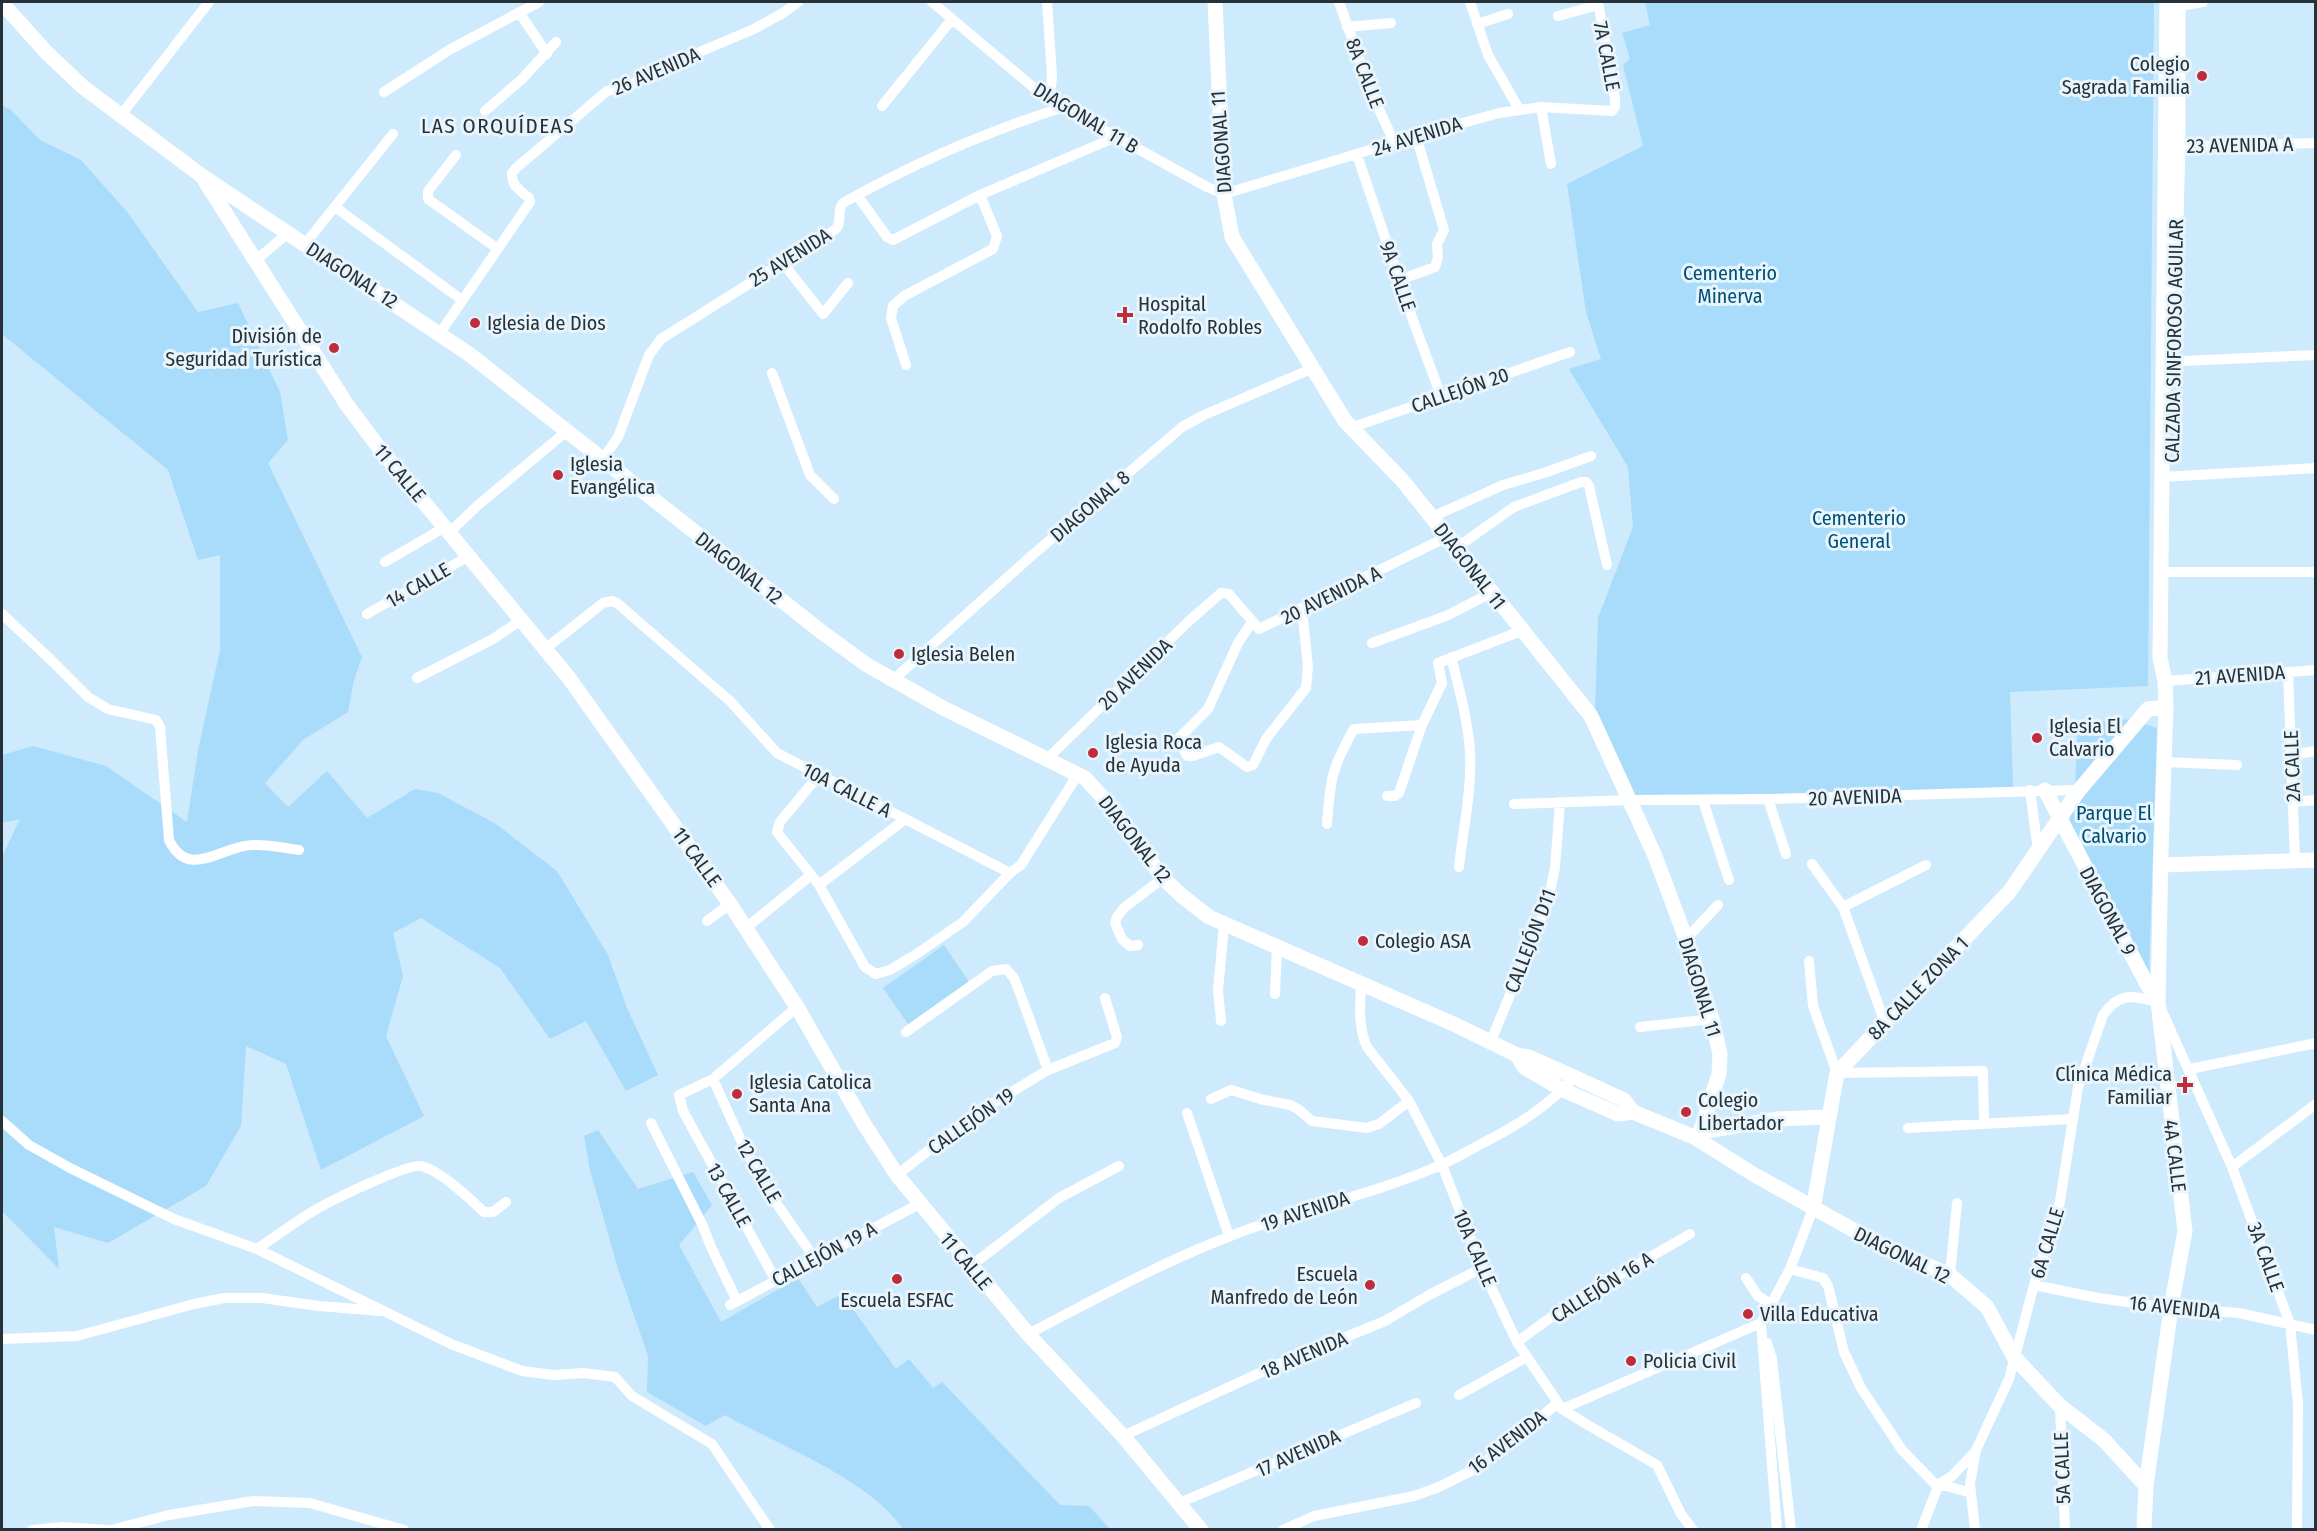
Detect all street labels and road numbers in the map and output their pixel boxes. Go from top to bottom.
street label: 7A CALLE [1588,19,1626,93]
street label: 8A CALLE [1341,35,1389,111]
street label: 26 AVENIDA [609,42,704,100]
street label: DIAGONAL 11 B [1029,77,1143,159]
street label: DIAGONAL 11 [1205,90,1237,194]
street label: 24 AVENIDA [1370,111,1465,161]
street label: 23 AVENIDA A [2186,132,2294,158]
street label: CALZADA SINFOROSO AGUILAR [2160,219,2188,463]
street label: 25 AVENIDA [745,222,836,292]
street label: DIAGONAL 12 [302,237,402,313]
street label: 9A CALLE [1375,238,1421,314]
street label: CALLEJÓN 20 [1408,362,1512,418]
street label: 11 CALLE [369,439,431,507]
street label: DIAGONAL 8 [1045,465,1135,547]
street label: DIAGONAL 11 [1429,518,1511,614]
street label: DIAGONAL 12 [691,527,788,610]
street label: 14 CALLE [382,557,454,613]
street label: 20 AVENIDA A [1277,560,1385,630]
street label: 20 AVENIDA [1093,633,1177,715]
street label: 21 AVENIDA [2194,660,2286,690]
street label: 2A CALLE [2279,730,2305,802]
street label: 10A CALLE A [799,757,896,823]
street label: 20 AVENIDA [1808,783,1902,811]
street label: DIAGONAL 12 [1094,791,1177,888]
street label: 11 CALLE [667,823,727,891]
street label: DIAGONAL 9 [2075,862,2141,960]
street label: CALLEJÓN D11 [1499,886,1561,996]
street label: 8A CALLE ZONA 1 [1863,931,1973,1045]
street label: DIAGONAL 11 [1674,934,1726,1040]
street label: CALLEJÓN 19 [923,1082,1019,1160]
street label: 4A CALLE [2159,1118,2191,1194]
street label: 12 CALLE [731,1135,787,1207]
street label: 13 CALLE [702,1159,756,1231]
street label: 19 AVENIDA [1258,1185,1353,1237]
street label: 6A CALLE [2025,1205,2069,1281]
street label: 10A CALLE [1448,1206,1502,1290]
street label: CALLEJÓN 19 A [767,1216,881,1292]
street label: 3A CALLE [2242,1219,2290,1295]
street label: DIAGONAL 12 [1850,1221,1954,1289]
street label: 11 CALLE [935,1227,997,1295]
street label: CALLEJÓN 16 A [1547,1246,1658,1328]
street label: 16 AVENIDA [2128,1290,2222,1324]
street label: 18 AVENIDA [1257,1326,1351,1384]
street label: 16 AVENIDA [1463,1405,1551,1479]
street label: 17 AVENIDA [1252,1424,1344,1482]
street label: 5A CALLE [2049,1432,2075,1504]

